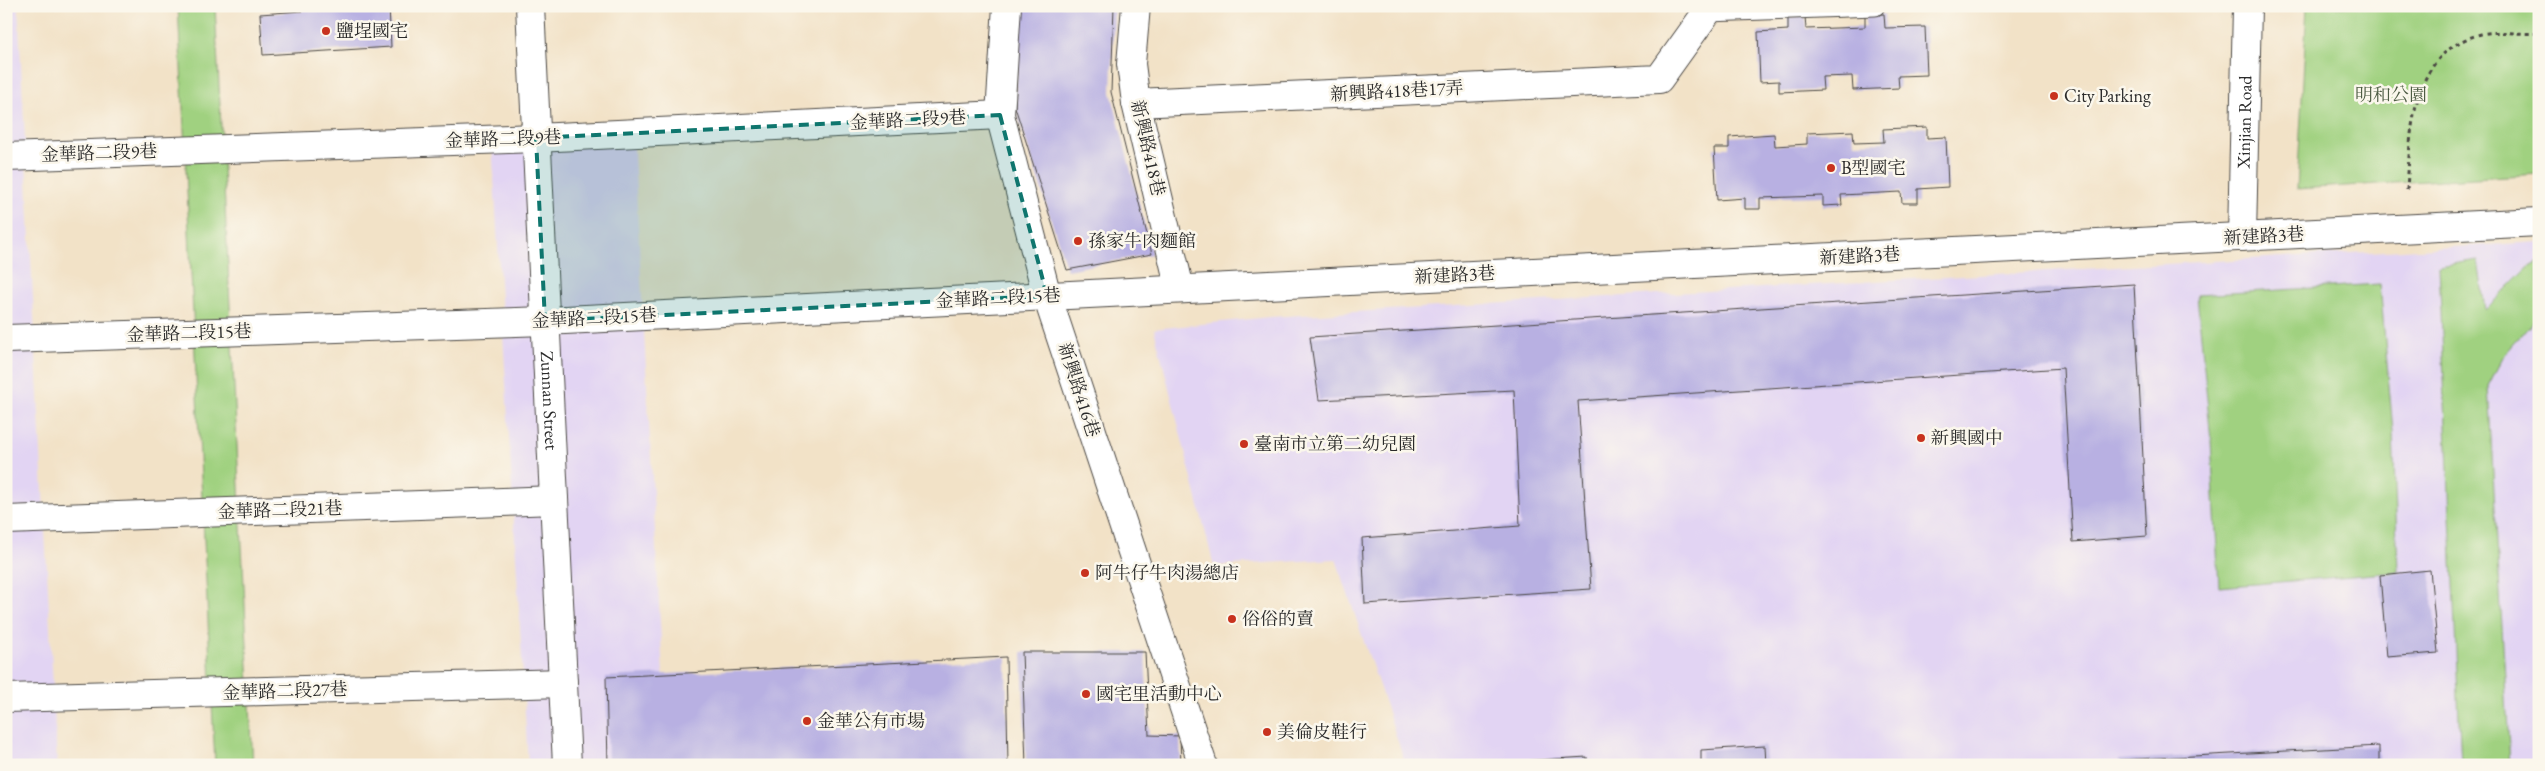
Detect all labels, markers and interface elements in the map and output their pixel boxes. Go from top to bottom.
place label: 鹽埕國宅 [336,19,408,42]
marker: 鹽埕國宅 [320,25,332,37]
street label: Xinjian Road [2231,74,2257,170]
street label: 新興路418巷17弄 [1330,76,1464,105]
park label: 明和公園 [2355,83,2427,106]
place label: City Parking [2064,84,2151,107]
marker: City Parking [2048,90,2060,102]
street label: 新興路418巷 [1126,98,1171,198]
street label: 金華路二段9巷 [849,105,967,134]
street label: 金華路二段9巷 [444,125,562,152]
street label: 金華路二段9巷 [40,139,158,166]
place label: B型國宅 [1841,156,1906,179]
marker: B型國宅 [1825,162,1837,174]
street label: 新建路3巷 [2223,222,2305,249]
place label: 孫家牛肉麵館 [1088,229,1196,252]
marker: 孫家牛肉麵館 [1072,235,1084,247]
street label: 新建路3巷 [1819,242,1901,269]
street label: 新建路3巷 [1414,261,1496,288]
street label: 金華路二段15巷 [935,283,1061,312]
street label: 金華路二段15巷 [531,303,657,332]
street label: 金華路二段15巷 [126,319,252,346]
street label: 新興路416巷 [1053,340,1106,440]
street label: Zunnan Street [536,350,564,451]
place label: 新興國中 [1931,426,2003,449]
place label: 臺南市立第二幼兒園 [1254,432,1416,455]
marker: 新興國中 [1915,432,1927,444]
marker: 臺南市立第二幼兒園 [1238,438,1250,450]
street label: 金華路二段21巷 [217,496,343,523]
place label: 阿牛仔牛肉湯總店 [1095,561,1239,584]
marker: 阿牛仔牛肉湯總店 [1079,567,1091,579]
place label: 俗俗的賣 [1242,607,1314,630]
marker: 俗俗的賣 [1226,613,1238,625]
street label: 金華路二段27巷 [222,677,348,704]
place label: 國宅里活動中心 [1096,682,1222,705]
marker: 國宅里活動中心 [1080,688,1092,700]
place label: 金華公有市場 [817,709,925,732]
marker: 金華公有市場 [801,715,813,727]
place label: 美倫皮鞋行 [1277,720,1367,743]
marker: 美倫皮鞋行 [1261,726,1273,738]

